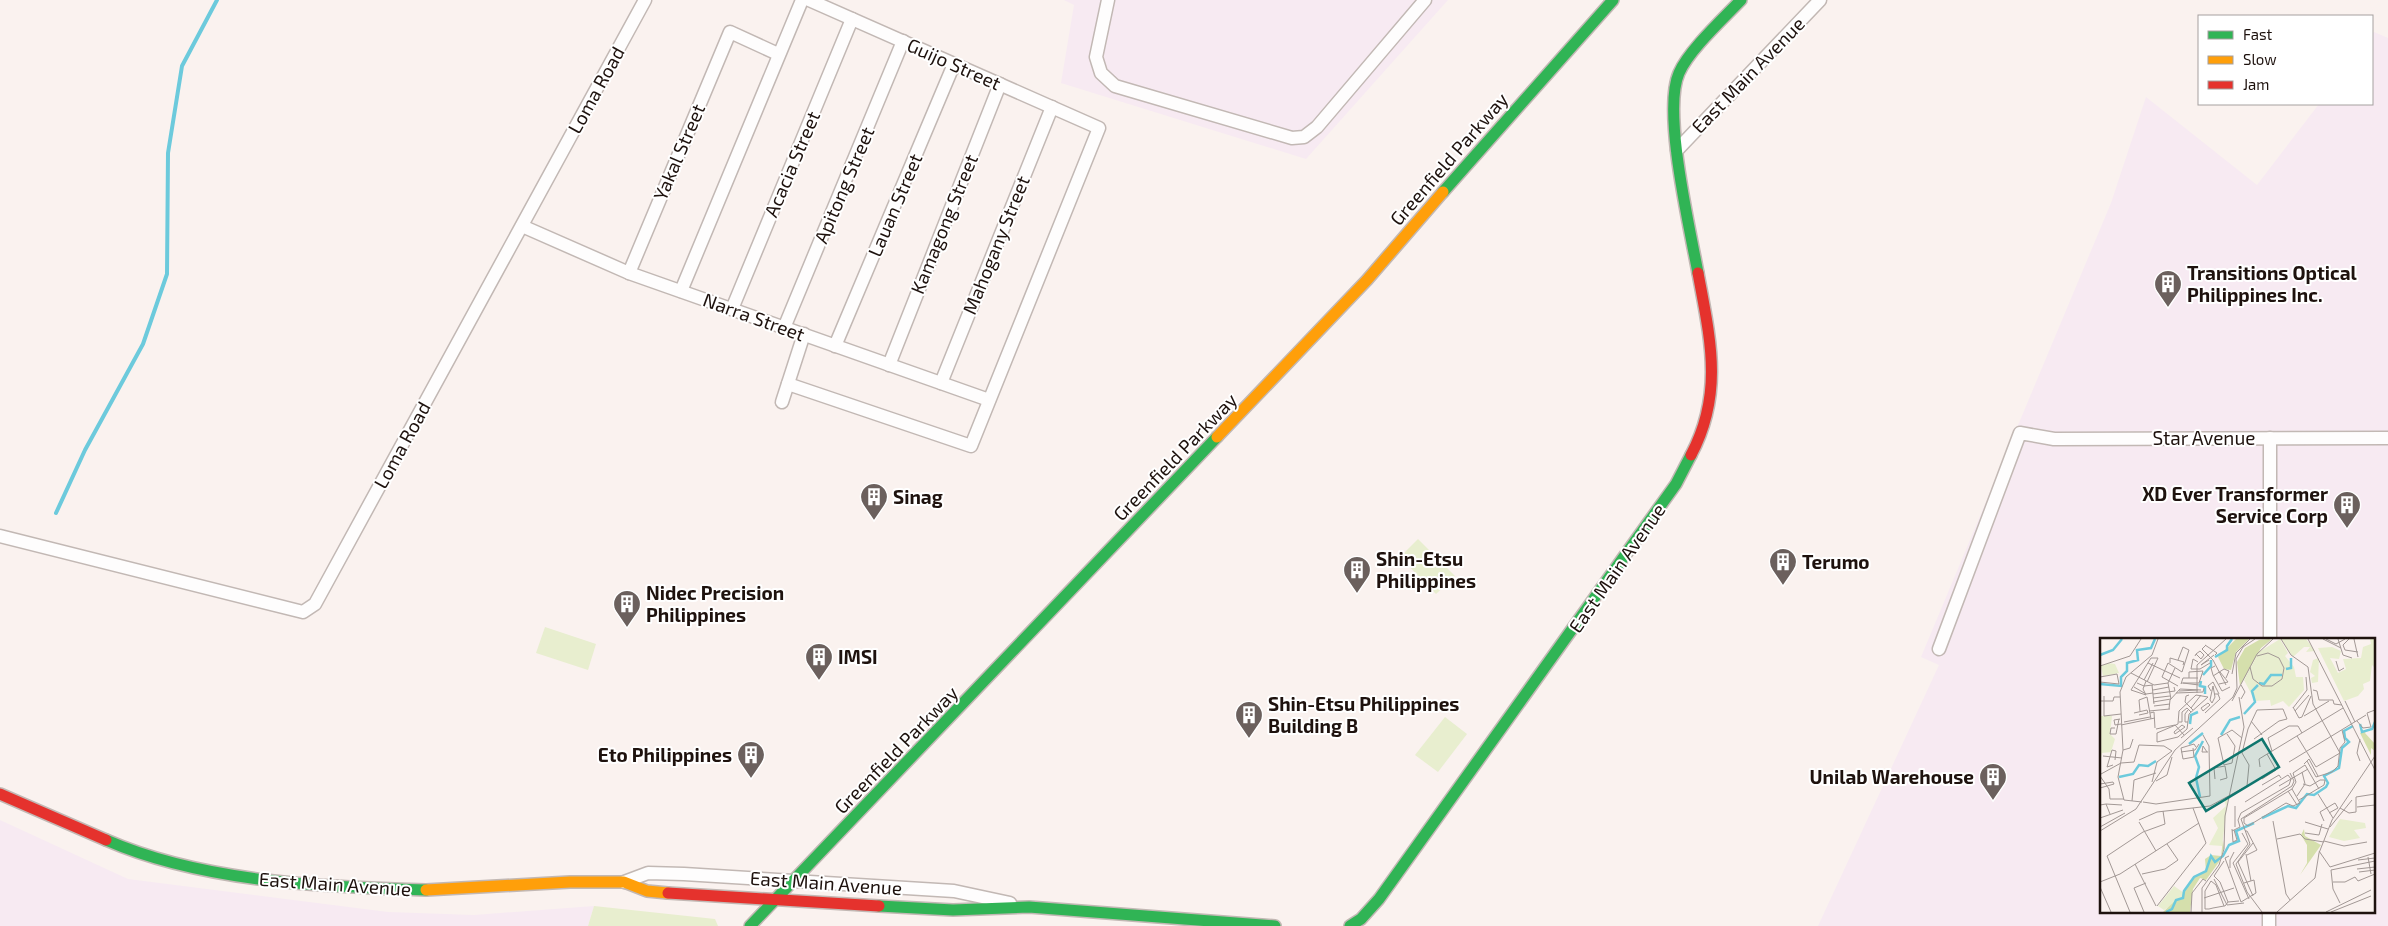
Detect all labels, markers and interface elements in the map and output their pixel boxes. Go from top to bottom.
street label: East Main Avenue [1686,12,1809,137]
legend [2198,15,2373,105]
text: Fast [2243,25,2273,43]
street label: Guijo Street [904,33,1005,94]
street label: Loma Road [562,42,629,137]
text: Slow [2243,50,2277,68]
text: Jam [2243,75,2269,93]
street label: Greenfield Parkway [1385,88,1512,230]
street label: Yakal Street [648,100,709,203]
street label: Acacia Street [759,107,824,220]
street label: Apitong Street [809,123,878,246]
street label: Lauan Street [863,150,927,260]
street label: Kamagong Street [905,151,982,297]
street label: Mahogany Street [957,172,1034,318]
place label: Transitions Optical Philippines Inc. [2187,261,2357,306]
building icon: Transitions Optical Philippines Inc. [2153,269,2183,308]
street label: Narra Street [700,288,808,346]
street label: Greenfield Parkway [1108,388,1241,525]
street label: Loma Road [368,397,435,492]
street label: Star Avenue [2153,426,2255,449]
building icon: Sinag [859,482,889,521]
place label: XD Ever Transformer Service Corp [2142,482,2328,527]
place label: Sinag [893,485,943,508]
building icon: XD Ever Transformer Service Corp [2332,490,2362,529]
street label: East Main Avenue [1563,499,1670,637]
place label: Shin-Etsu Philippines [1376,547,1476,592]
building icon: Terumo [1768,547,1798,586]
place label: Terumo [1802,550,1870,573]
building icon: Shin-Etsu Philippines [1342,555,1372,594]
place label: Nidec Precision Philippines [646,581,784,626]
building icon: Nidec Precision Philippines [612,589,642,628]
inset map [2100,638,2376,914]
building icon: IMSI [804,642,834,681]
place label: IMSI [838,645,878,668]
street label: Greenfield Parkway [829,681,962,818]
place label: Shin-Etsu Philippines Building B [1268,692,1459,737]
building icon: Shin-Etsu Philippines Building B [1234,700,1264,739]
building icon: Eto Philippines [736,740,766,779]
place label: Eto Philippines [598,743,732,766]
building icon: Unilab Warehouse [1978,762,2008,801]
place label: Unilab Warehouse [1809,765,1974,788]
street label: East Main Avenue [749,866,903,899]
street label: East Main Avenue [258,867,412,900]

